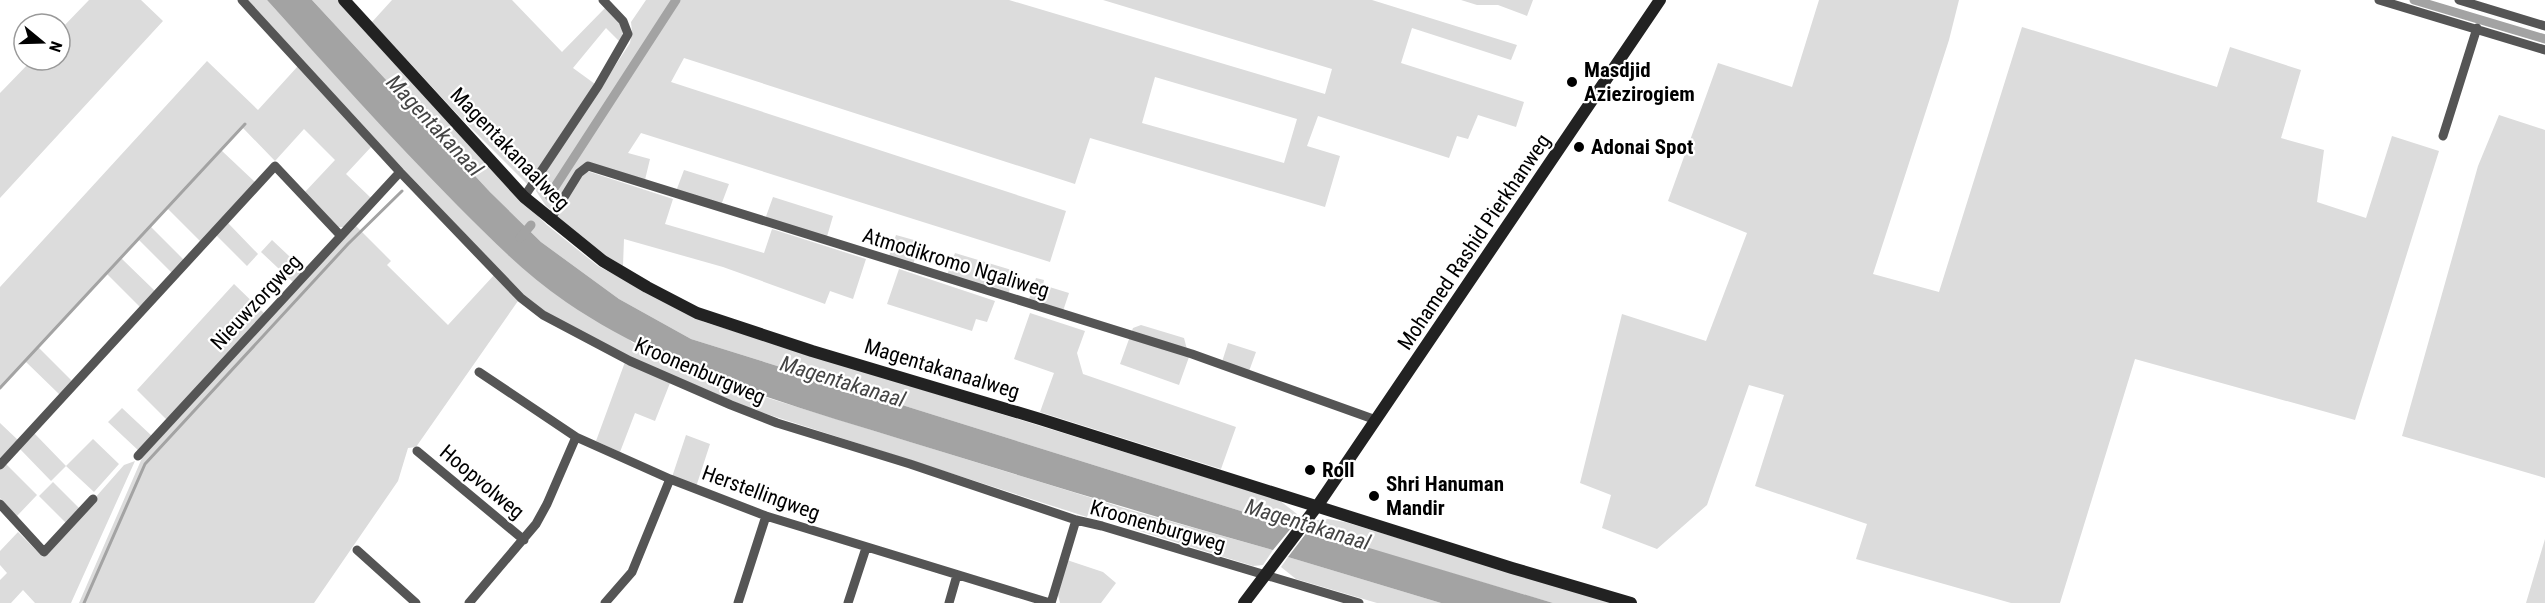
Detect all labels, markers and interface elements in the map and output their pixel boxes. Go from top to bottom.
north arrow [12,12,72,72]
text: N [45,39,66,54]
place label: Masdjid Aziezirogiem [1584,58,1695,106]
water label: Magentakanaal [381,70,489,182]
marker: Masdjid Aziezirogiem [1565,75,1579,89]
street label: Magentakanaalweg [445,83,575,215]
street label: Mohamed Rashid Pierkhanweg [1393,130,1555,354]
place label: Adonai Spot [1591,135,1693,159]
marker: Adonai Spot [1572,140,1586,154]
street label: Atmodikromo Ngaliweg [860,223,1052,303]
street label: Nieuwzorgweg [206,249,306,355]
street label: Kroonenburgweg [631,333,769,409]
street label: Magentakanaalweg [861,334,1023,404]
water label: Magentakanaal [777,351,909,413]
street label: Hoopvolweg [435,440,529,524]
place label: Roll [1322,458,1355,482]
street label: Herstellingweg [699,461,823,525]
marker: Roll [1303,463,1317,477]
place label: Shri Hanuman Mandir [1386,472,1504,520]
marker: Shri Hanuman Mandir [1367,489,1381,503]
water label: Magentakanaal [1242,494,1374,556]
street label: Kroonenburgweg [1087,495,1229,557]

